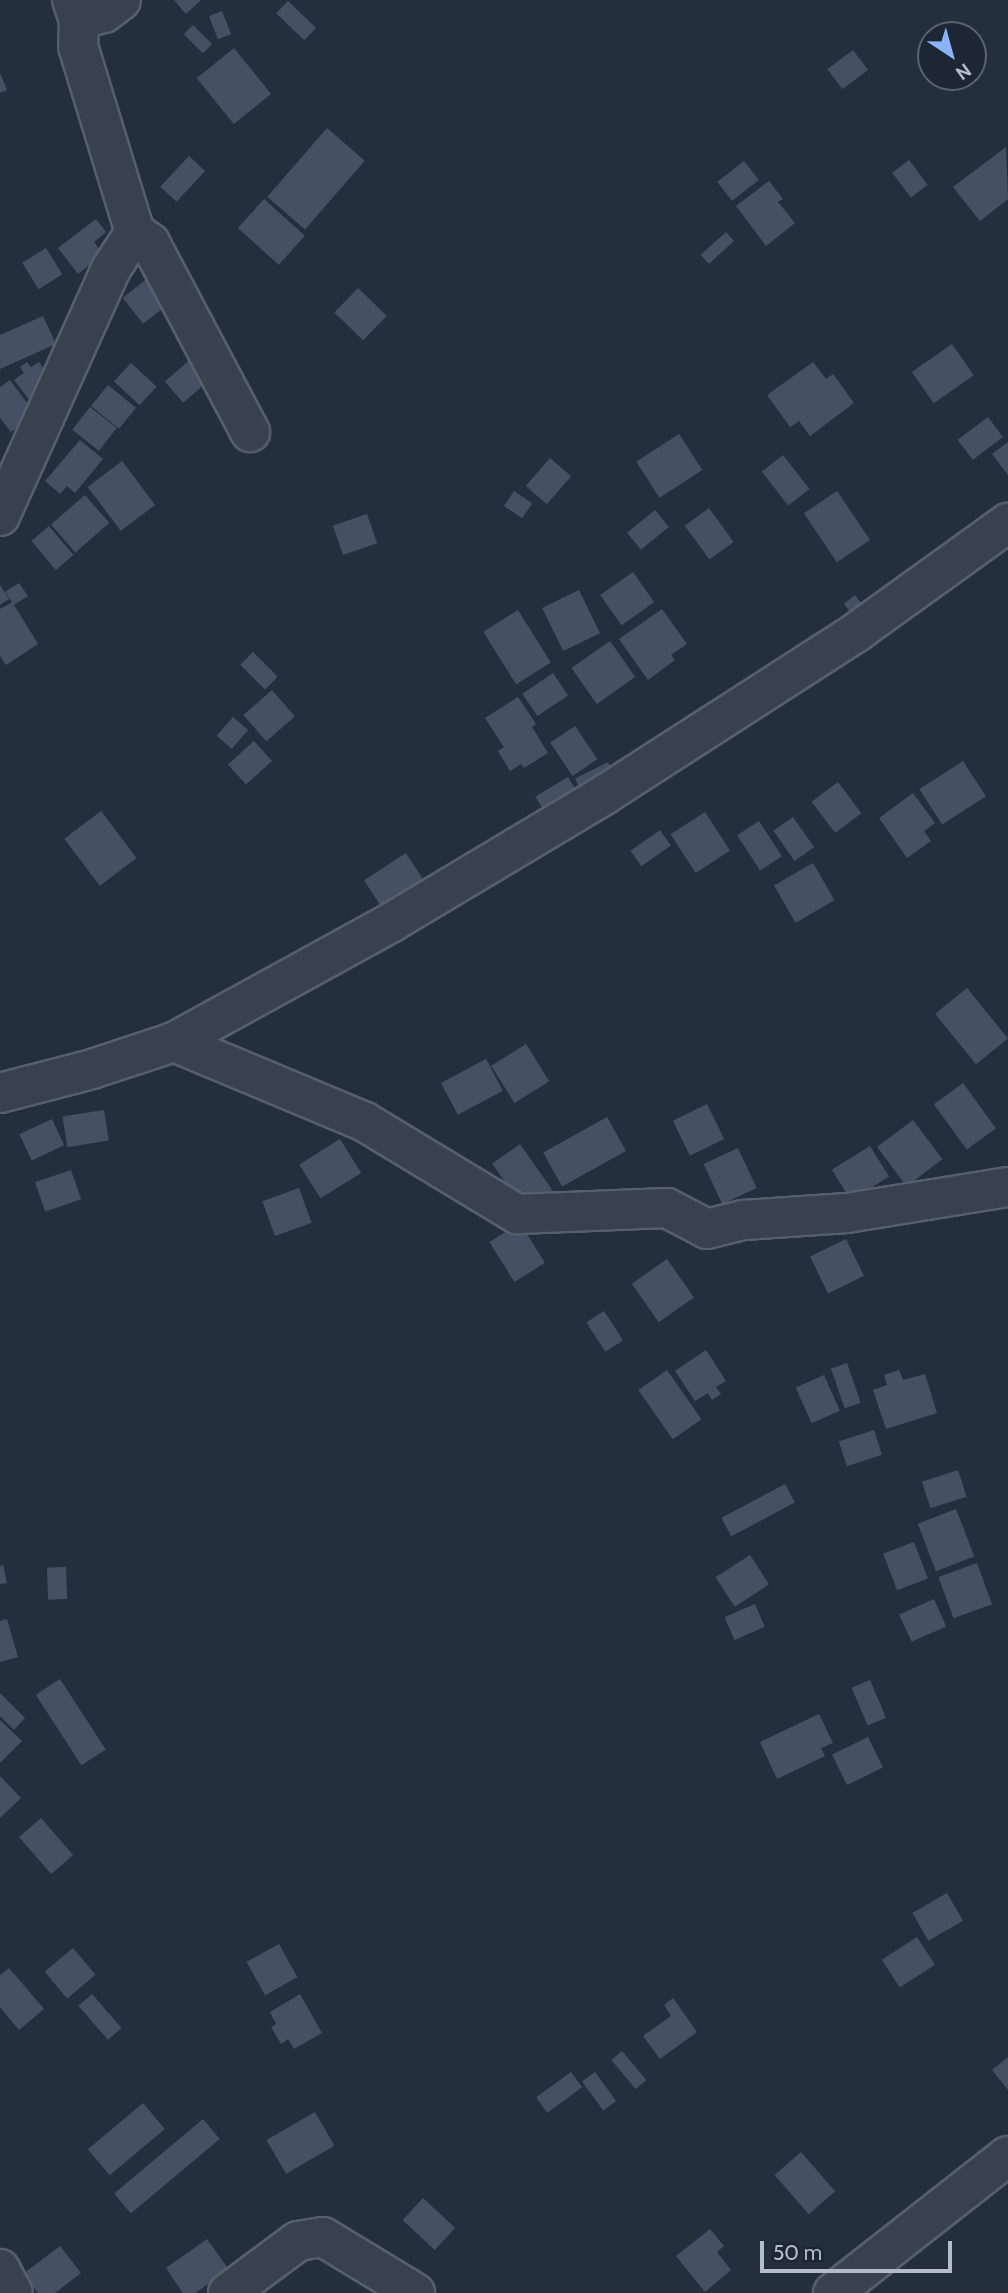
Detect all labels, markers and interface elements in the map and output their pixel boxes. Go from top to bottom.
north arrow [917,21,987,91]
text: N [951,59,976,85]
scale bar [763,2226,956,2270]
text: 50 m [773,2240,822,2265]

